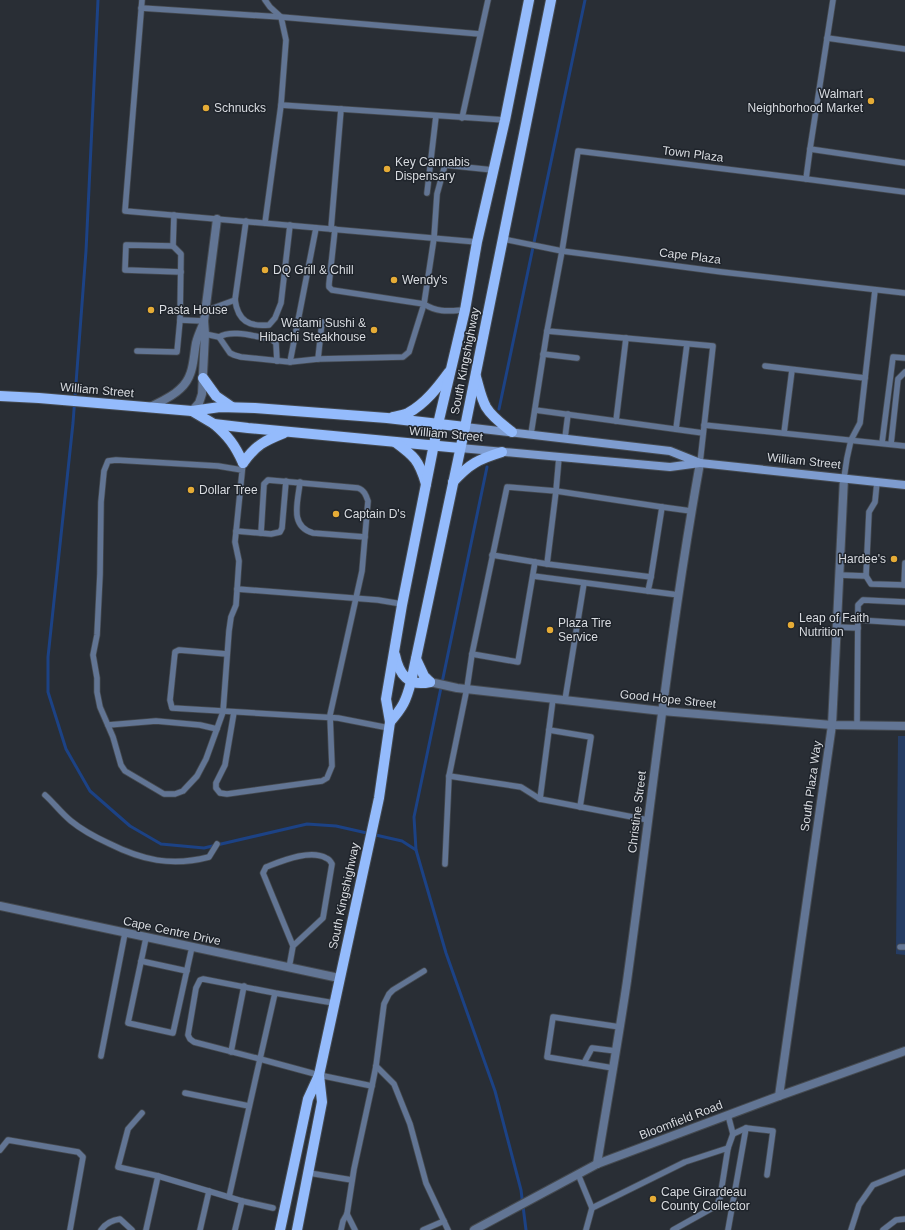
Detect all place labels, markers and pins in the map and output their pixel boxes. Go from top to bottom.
place label: Walmart Neighborhood Market [748,87,864,115]
marker: Walmart Neighborhood Market [866,96,876,106]
place label: Schnucks [214,101,266,115]
marker: Schnucks [201,103,211,113]
place label: Key Cannabis Dispensary [395,155,470,183]
marker: Key Cannabis Dispensary [382,164,392,174]
place label: DQ Grill & Chill [273,263,354,277]
marker: DQ Grill & Chill [260,265,270,275]
place label: Wendy's [402,273,447,287]
marker: Wendy's [389,275,399,285]
place label: Pasta House [159,303,228,317]
marker: Pasta House [146,305,156,315]
place label: Watami Sushi & Hibachi Steakhouse [259,316,366,344]
marker: Watami Sushi & Hibachi Steakhouse [369,325,379,335]
place label: Dollar Tree [199,483,258,497]
marker: Dollar Tree [186,485,196,495]
place label: Captain D's [344,507,406,521]
marker: Captain D's [331,509,341,519]
place label: Hardee's [838,552,886,566]
marker: Hardee's [889,554,899,564]
place label: Leap of Faith Nutrition [799,611,869,639]
place label: Plaza Tire Service [558,616,612,644]
marker: Leap of Faith Nutrition [786,620,796,630]
marker: Plaza Tire Service [545,625,555,635]
place label: Cape Girardeau County Collector [661,1185,750,1213]
marker: Cape Girardeau County Collector [648,1194,658,1204]

